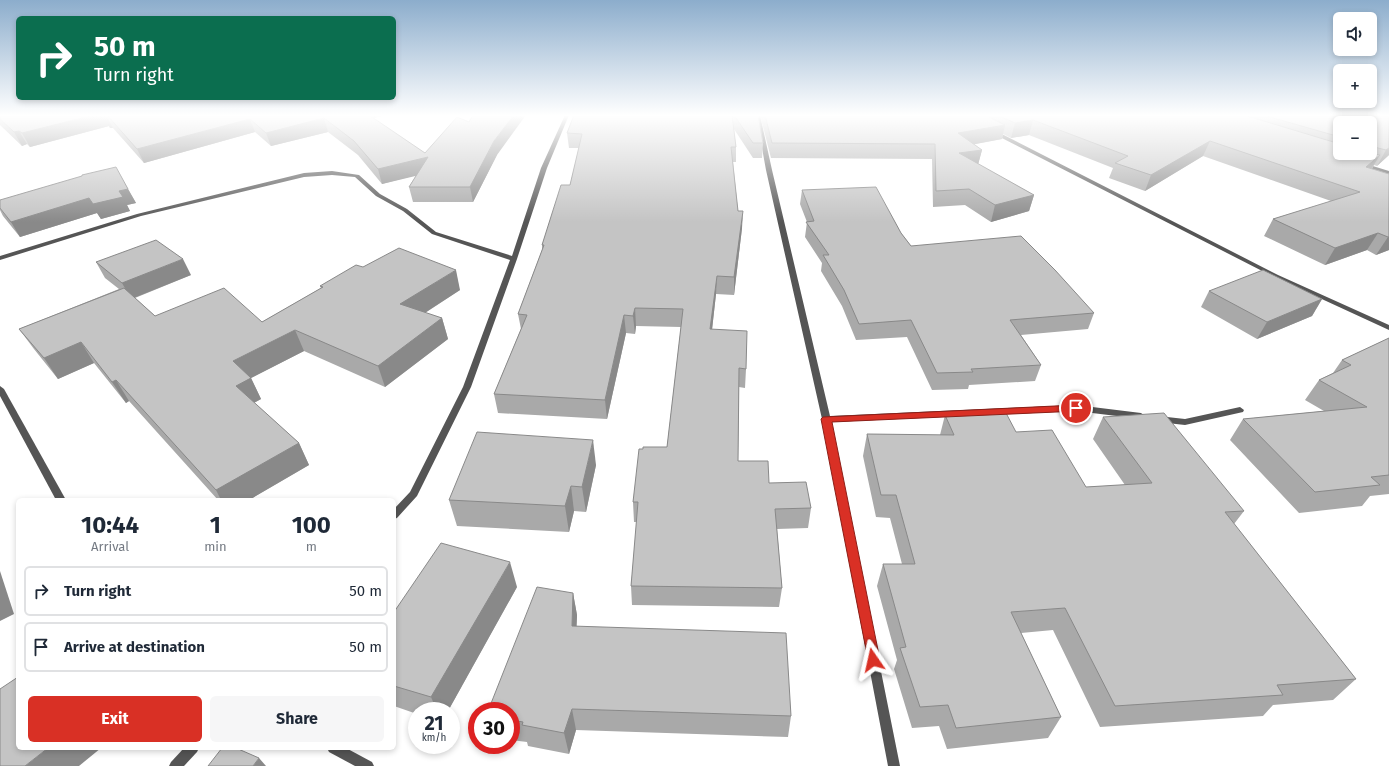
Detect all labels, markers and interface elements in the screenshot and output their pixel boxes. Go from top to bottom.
map controls [1333,12,1377,160]
button: sound [1333,12,1377,56]
text: 50 m [94,30,156,63]
icon: right [28,32,80,84]
text: Turn right [94,64,174,86]
button: + [1333,64,1377,108]
button: − [1333,116,1377,160]
pin [1059,391,1093,425]
icon: arrive [1065,397,1087,419]
text: 10:44 [81,511,139,539]
text: 1 [210,511,221,539]
text: 100 [292,511,331,539]
text: Arrival [91,539,129,554]
text: min [204,539,227,554]
text: m [306,539,317,554]
icon: right [30,580,52,602]
text: Turn right [64,582,131,600]
text: 50 m [349,582,382,600]
icon: arrive [30,636,52,658]
text: Arrive at destination [64,638,205,656]
text: 50 m [349,638,382,656]
position arrow [852,639,894,681]
button: Exit [28,696,202,742]
button: Share [210,696,384,742]
speed limit sign: 30 [468,702,520,754]
text: 21 [424,711,444,735]
text: km/h [422,732,446,744]

